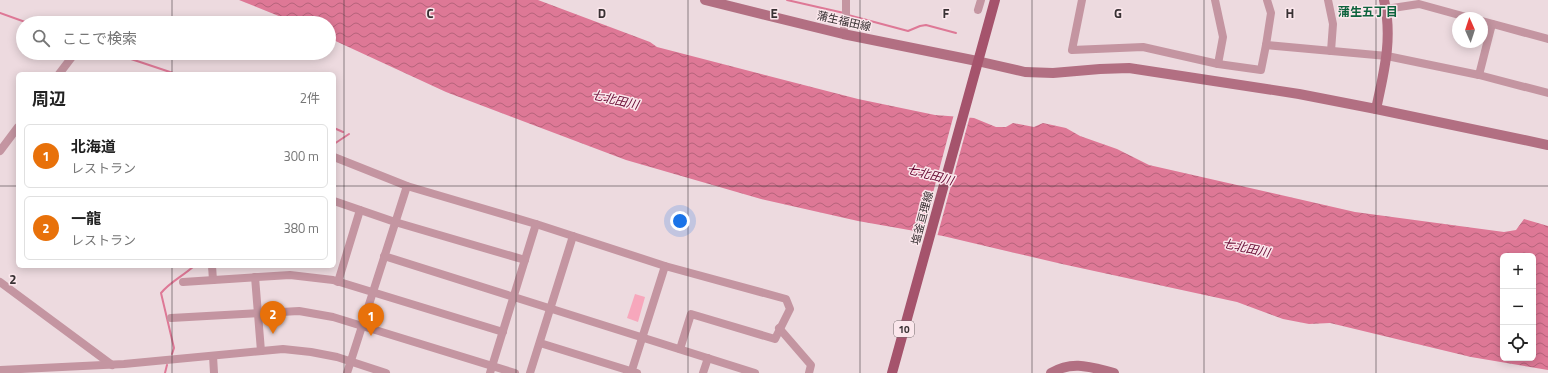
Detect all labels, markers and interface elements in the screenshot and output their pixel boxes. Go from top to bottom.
district label: 蒲生五丁目 [1338,2,1398,21]
text: C [426,3,434,23]
text: D [598,3,606,23]
text: E [770,3,778,23]
text: F [943,3,950,23]
text: G [1114,3,1122,23]
text: H [1286,3,1294,23]
street label: 蒲生福田線 [815,7,873,35]
north arrow [1452,12,1488,48]
search box [16,16,336,60]
icon: search [30,27,52,49]
text: ここで検索 [62,27,137,50]
water label: 七北田川 [590,85,643,115]
text: 周辺 [32,86,66,112]
text: 2件 [300,88,320,108]
text: 北海道 [71,135,116,158]
text: 1 [42,146,50,166]
text: 300 m [283,146,319,166]
text: レストラン [71,158,136,178]
water label: 七北田川 [904,159,958,190]
street label: 塩釜亘理線 [907,189,937,247]
text: 一龍 [71,207,101,230]
your location [670,211,690,231]
text: 2 [42,218,50,238]
text: 380 m [283,218,319,238]
text: レストラン [71,230,136,250]
water label: 七北田川 [1221,233,1274,262]
map controls [1500,253,1536,361]
button: + [1500,253,1536,289]
text: 2 [9,269,17,289]
button: − [1500,289,1536,325]
pin: 2 [260,301,286,334]
pin: 1 [358,303,384,336]
road number: 10 [894,321,914,337]
button: locate [1500,325,1536,361]

